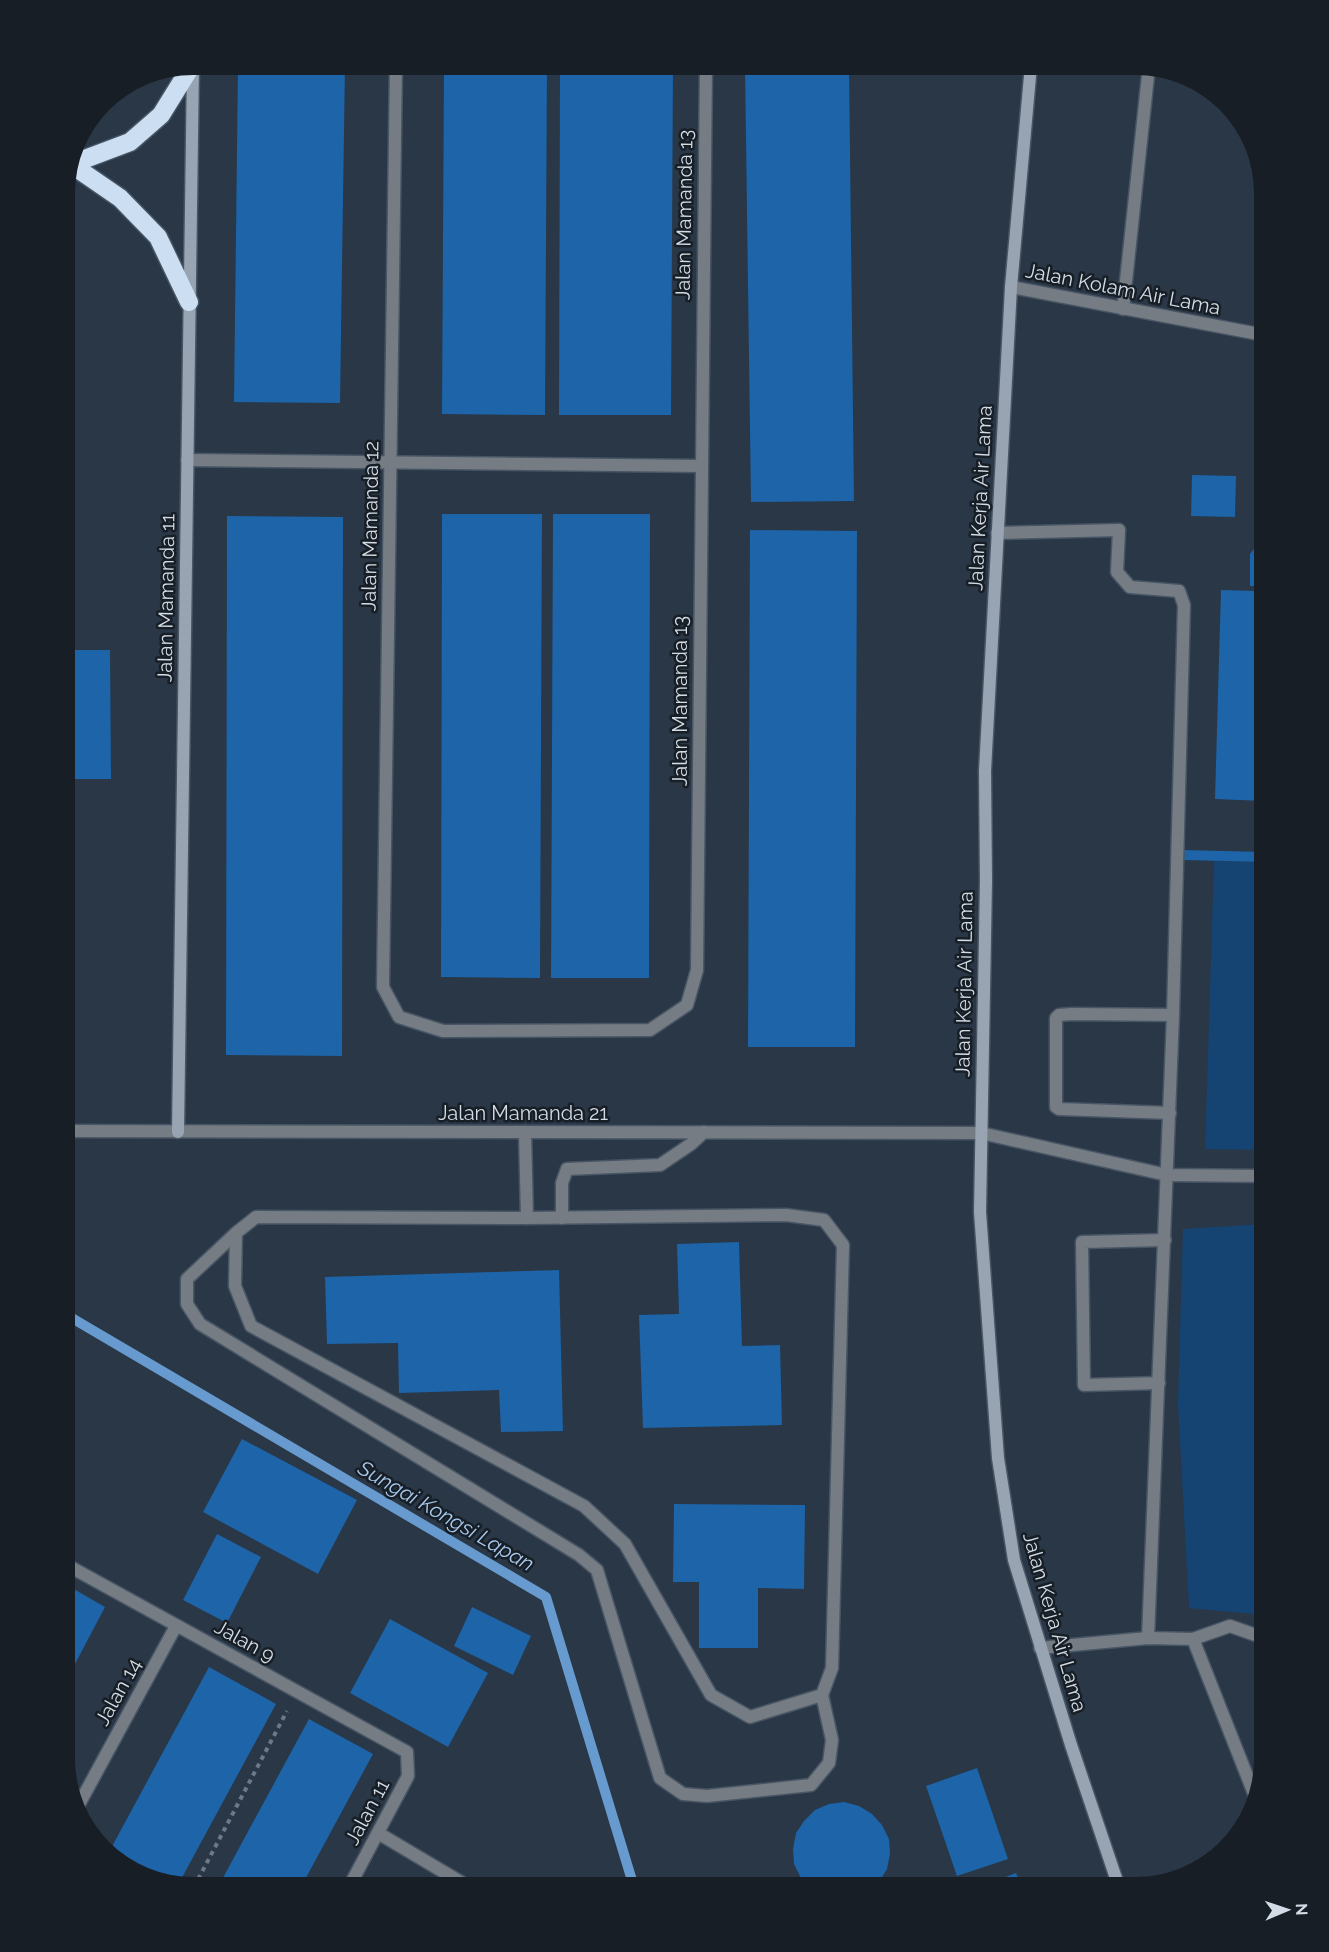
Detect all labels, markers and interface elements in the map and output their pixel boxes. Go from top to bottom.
street label: Jalan Mamanda 13 [671,130,697,300]
street label: Jalan Kolam Air Lama [1023,258,1223,320]
street label: Jalan Kerja Air Lama [963,405,997,591]
street label: Jalan Mamanda 12 [357,441,383,611]
street label: Jalan Mamanda 11 [153,513,179,682]
street label: Jalan Mamanda 13 [668,616,692,786]
street label: Jalan Kerja Air Lama [950,891,978,1077]
street label: Jalan Mamanda 21 [438,1101,609,1125]
water label: Sungai Kongsi Lapan [353,1454,539,1576]
street label: Jalan Kerja Air Lama [1018,1529,1092,1715]
street label: Jalan 9 [211,1615,279,1667]
street label: Jalan 14 [90,1654,146,1730]
street label: Jalan 11 [340,1775,394,1849]
north arrow [1257,1880,1317,1940]
text: N [1292,1903,1311,1916]

